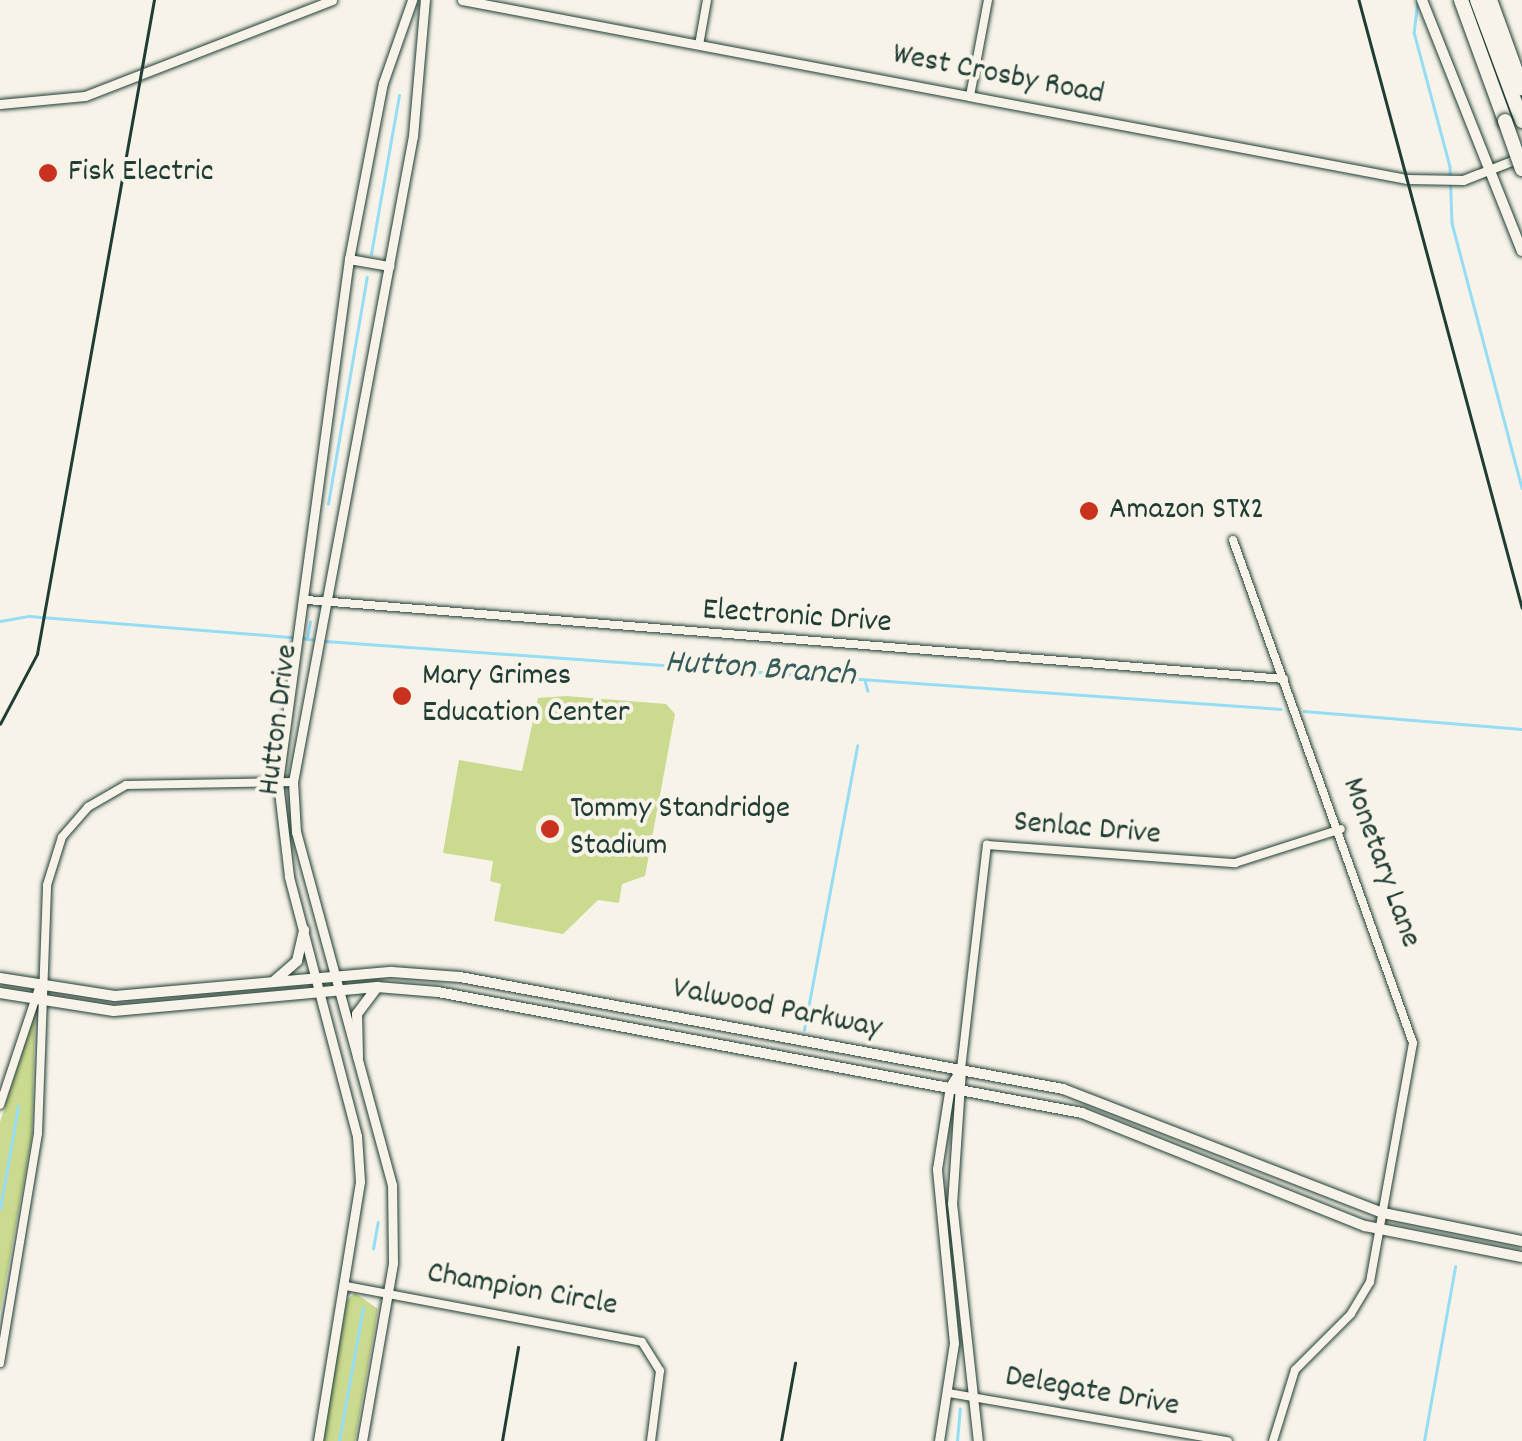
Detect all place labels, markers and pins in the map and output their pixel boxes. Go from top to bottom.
place label: Fisk Electric [68,154,214,192]
marker: Fisk Electric [37,162,59,184]
place label: Amazon STX2 [1109,492,1264,530]
marker: Amazon STX2 [1078,500,1100,522]
place label: Mary Grimes Education Center [422,659,630,734]
marker: Mary Grimes Education Center [391,685,413,707]
place label: Tommy Standridge Stadium [570,792,790,867]
marker: Tommy Standridge Stadium [539,818,561,840]

